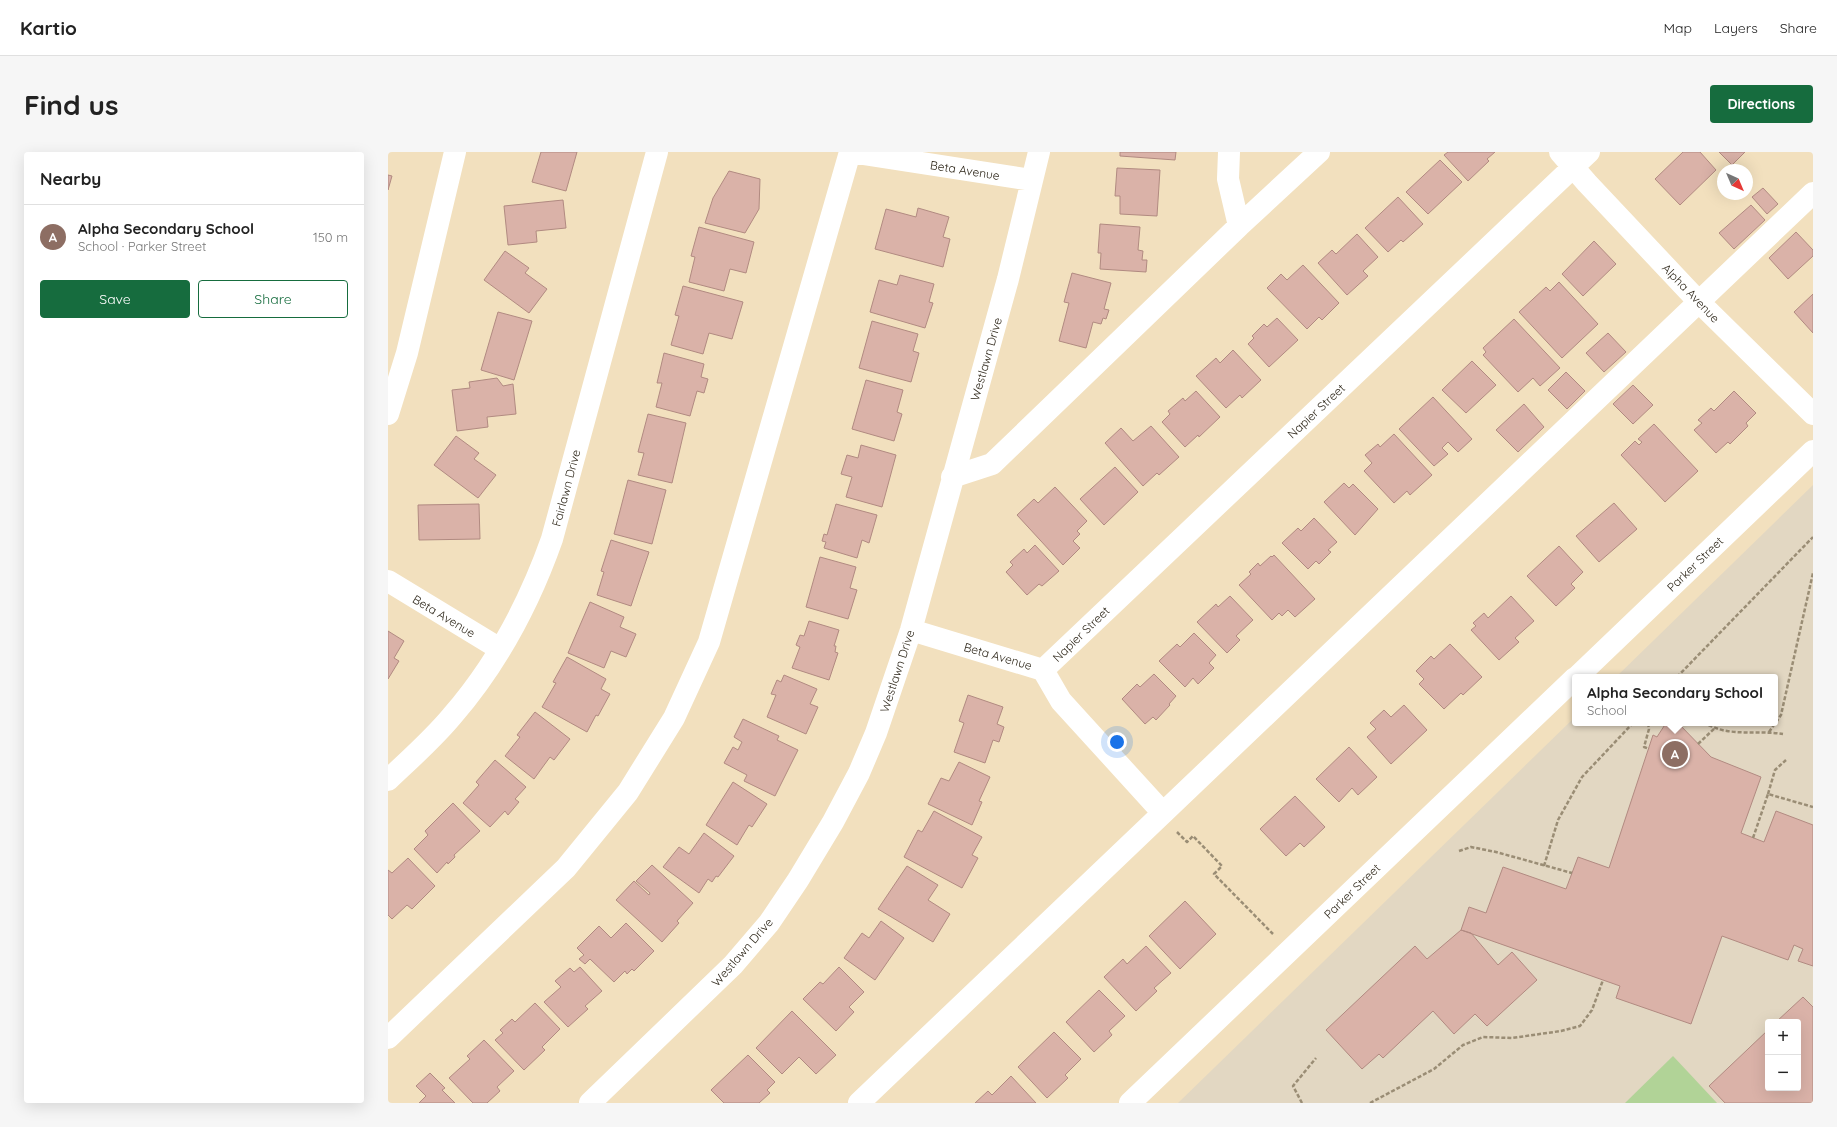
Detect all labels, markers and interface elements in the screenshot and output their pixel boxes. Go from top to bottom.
text: Kartio [20,16,77,40]
text: Map [1663,19,1692,37]
text: Layers [1714,19,1758,37]
text: Share [1780,19,1817,37]
button: Directions [1710,85,1813,123]
text: Find us [24,87,118,122]
street label: Beta Avenue [929,157,1001,183]
north arrow [1717,164,1753,200]
text: Nearby [40,168,101,189]
text: Alpha Secondary School [78,219,254,238]
text: A [49,229,57,245]
text: 150 m [313,229,348,245]
text: School · Parker Street [78,238,206,254]
street label: Alpha Avenue [1659,260,1723,326]
button: Save [40,280,190,318]
button: Share [198,280,348,318]
street label: Westlawn Drive [967,315,1005,402]
street label: Napier Street [1284,381,1348,441]
street label: Fairlawn Drive [549,448,584,528]
street label: Parker Street [1664,533,1726,595]
street label: Beta Avenue [410,591,478,641]
street label: Napier Street [1049,603,1113,665]
street label: Westlawn Drive [877,628,917,714]
street label: Beta Avenue [962,639,1034,673]
popup [1572,674,1778,726]
text: Alpha Secondary School [1587,683,1763,702]
text: School [1587,702,1627,718]
your location [1107,732,1127,752]
pin: A [1662,739,1688,769]
street label: Parker Street [1321,860,1383,922]
street label: Westlawn Drive [708,914,776,989]
map controls [1765,1019,1801,1091]
button: + [1765,1019,1801,1055]
button: − [1765,1055,1801,1091]

